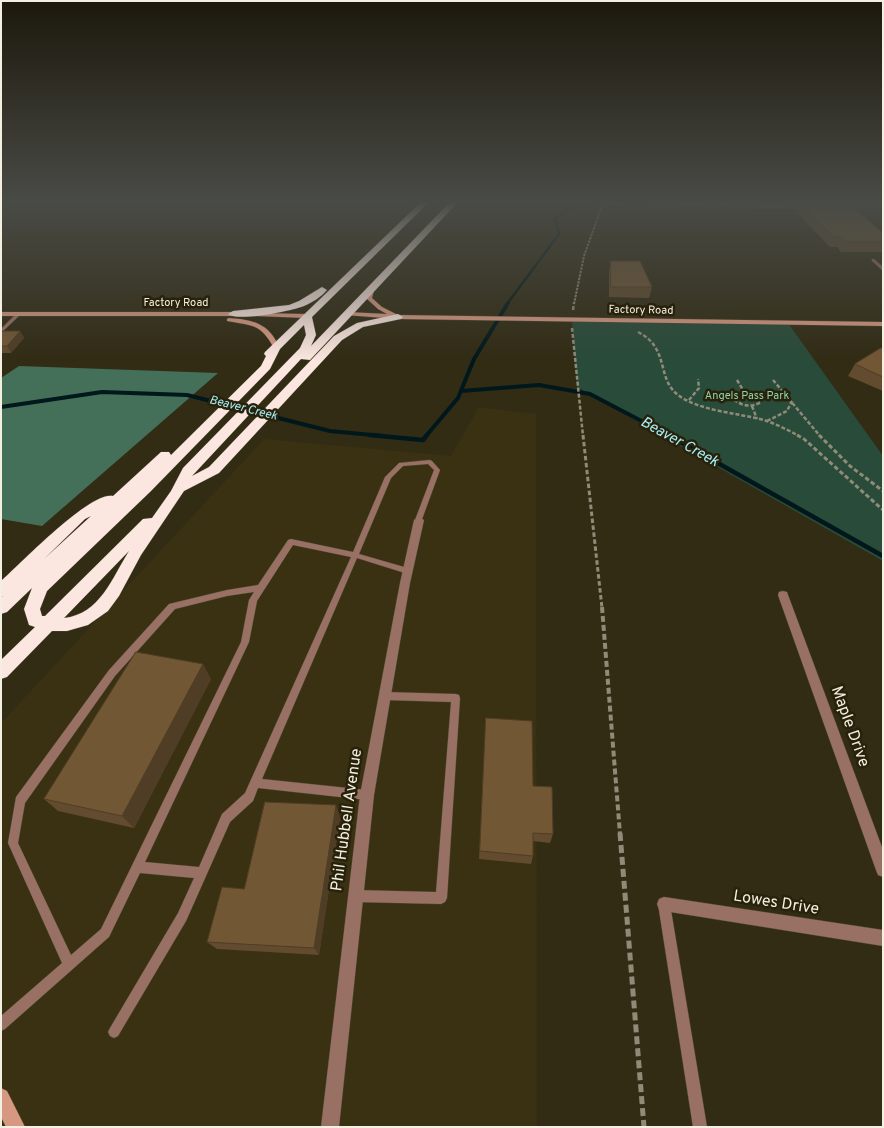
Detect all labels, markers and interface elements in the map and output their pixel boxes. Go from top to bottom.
street label: Factory Road [143,297,209,311]
street label: Factory Road [608,304,674,318]
park label: Angels Pass Park [705,390,789,404]
water label: Beaver Creek [208,394,278,424]
water label: Beaver Creek [637,414,721,472]
street label: Maple Drive [826,684,872,770]
street label: Phil Hubbell Avenue [328,747,368,893]
street label: Lowes Drive [732,888,820,920]

